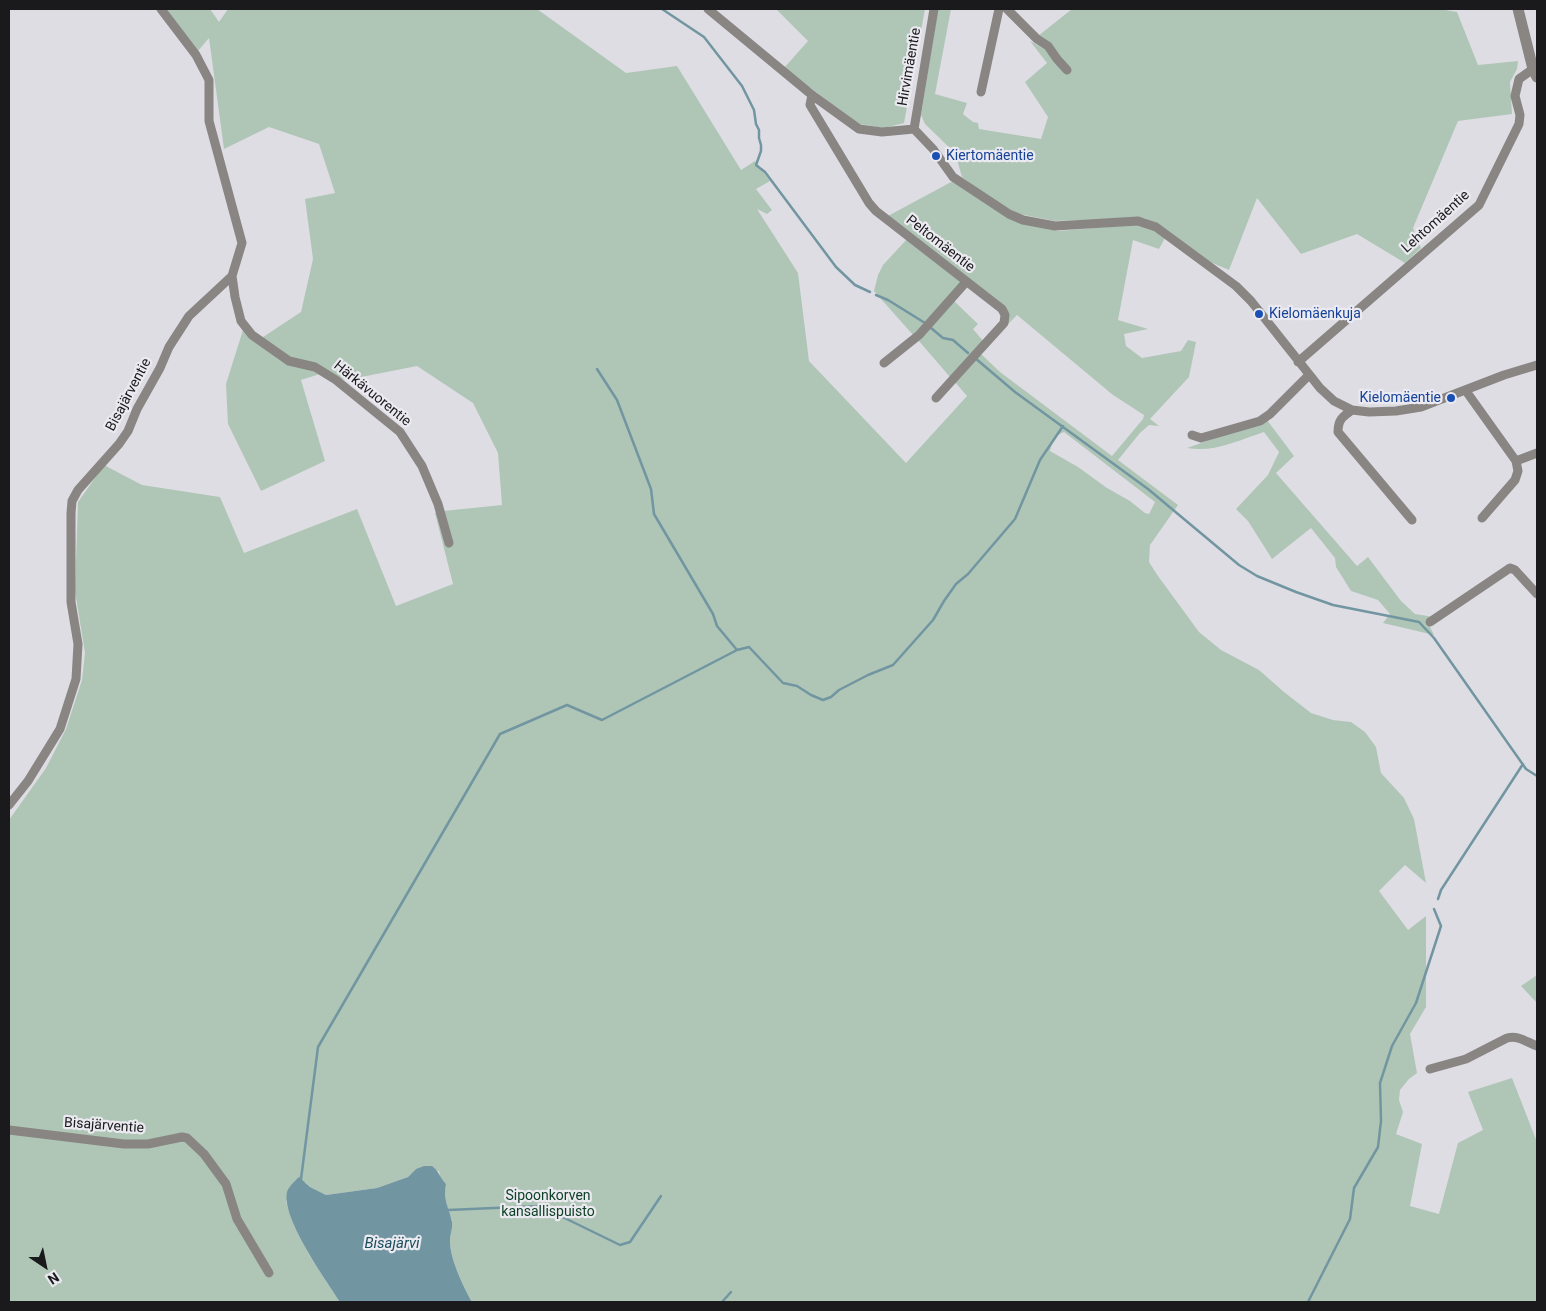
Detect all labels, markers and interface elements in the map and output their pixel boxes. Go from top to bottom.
street label: Hirvimäentie [895,27,925,107]
place label: Kiertomäentie [946,148,1034,164]
marker: Kiertomäentie [930,150,942,162]
street label: Lehtomäentie [1399,187,1473,257]
street label: Peltomäentie [902,212,978,276]
place label: Kielomäenkuja [1269,306,1361,322]
marker: Kielomäenkuja [1253,308,1265,320]
street label: Bisajärventie [103,356,155,434]
street label: Härkävuorentie [330,358,414,430]
place label: Kielomäentie [1360,390,1441,406]
marker: Kielomäentie [1445,392,1457,404]
street label: Bisajärventie [63,1115,145,1137]
park label: Sipoonkorven kansallispuisto [501,1188,595,1220]
water label: Bisajärvi [364,1235,420,1253]
north arrow [20,1241,70,1291]
text: N [45,1269,62,1288]

